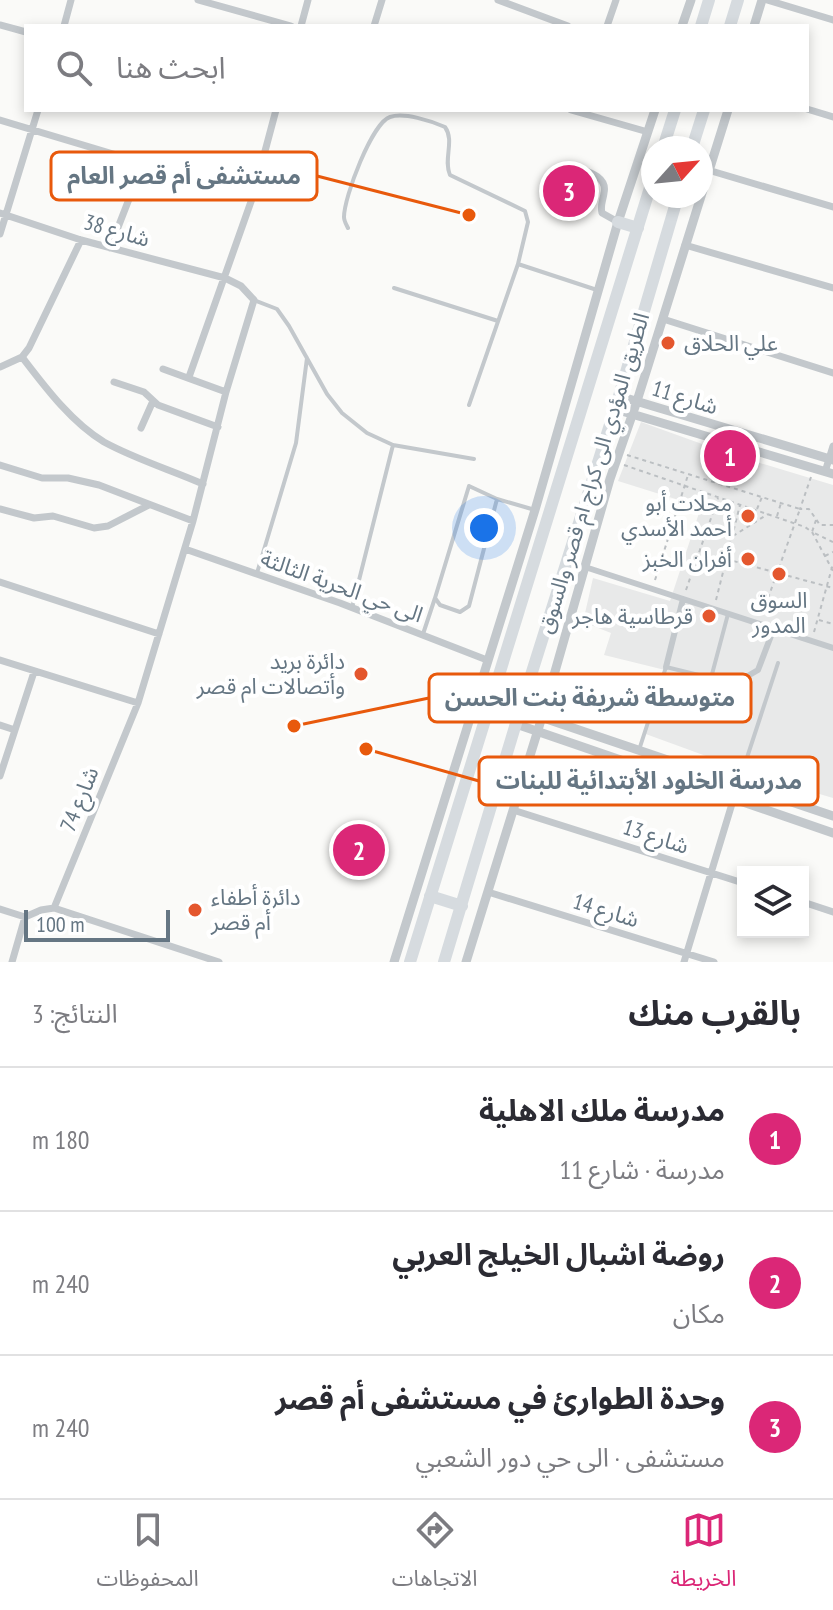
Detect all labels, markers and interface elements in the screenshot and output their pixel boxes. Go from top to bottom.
search box [24,24,809,112]
icon: search [52,46,96,90]
text: ابحث هنا [116,47,226,86]
north arrow [641,136,713,208]
callout: مستشفى أم قصر العام [51,152,317,200]
text: مستشفى أم قصر العام [67,160,301,194]
pin: 3 [543,161,595,221]
street label: شارع 38 [80,207,153,256]
street label: الطريق المؤدي الى كراج ام قصر والسوق [531,309,658,638]
place label: علي الحلاق [684,329,778,360]
marker: علي الحلاق [659,334,677,352]
street label: شارع 11 [648,374,721,423]
pin: 1 [704,426,756,486]
place label: محلات أبو أحمد الأسدي [621,489,732,545]
marker: محلات أبو أحمد الأسدي [739,507,757,525]
your location [464,508,504,548]
street label: الى حي الحرية الثالثة [256,544,427,631]
place label: أفران الخبز [642,545,732,573]
marker: أفران الخبز [739,550,757,568]
marker: السوق المدور [770,565,788,583]
place label: السوق المدور [750,586,808,639]
place label: قرطاسية هاجر [571,602,693,630]
marker: قرطاسية هاجر [700,607,718,625]
place label: دائرة بريد وأتصالات ام قصر [196,647,345,703]
marker: دائرة بريد وأتصالات ام قصر [352,665,370,683]
callout: متوسطة شريفة بنت الحسن [429,674,751,722]
text: متوسطة شريفة بنت الحسن [445,682,735,713]
callout: مدرسة الخلود الأبتدائية للبنات [479,757,818,805]
street label: شارع 74 [53,763,107,837]
text: مدرسة الخلود الأبتدائية للبنات [496,765,802,796]
street label: شارع 13 [619,812,692,863]
pin: 2 [333,820,385,880]
map controls [737,866,809,938]
button: layers [737,866,809,938]
place label: دائرة أطفاء أم قصر [210,883,300,939]
street label: شارع 14 [569,887,642,936]
marker: دائرة أطفاء أم قصر [186,901,204,919]
scale bar [24,906,170,942]
text: 100 m [36,910,85,938]
text: بالقرب منك [628,990,801,1034]
text: النتائج: 3 [32,997,118,1030]
text: مدرسة ملك الاهلية [479,1090,725,1129]
text: 180 m [32,1123,90,1156]
text: 1 [769,1123,781,1156]
text: مدرسة · شارع 11 [560,1153,725,1186]
text: روضة اشبال الخيلج العربي [392,1234,725,1273]
text: 240 m [32,1267,90,1300]
text: 2 [769,1267,781,1300]
text: مكان [673,1297,725,1330]
text: وحدة الطوارئ في مستشفى أم قصر [275,1378,725,1417]
text: 240 m [32,1411,90,1444]
text: 3 [769,1411,781,1444]
text: مستشفى · الى حي دور الشعبي [416,1441,725,1474]
tab: المحفوظات [97,1508,199,1602]
tab: الاتجاهات [392,1508,478,1602]
tab: الخريطة [671,1508,737,1602]

